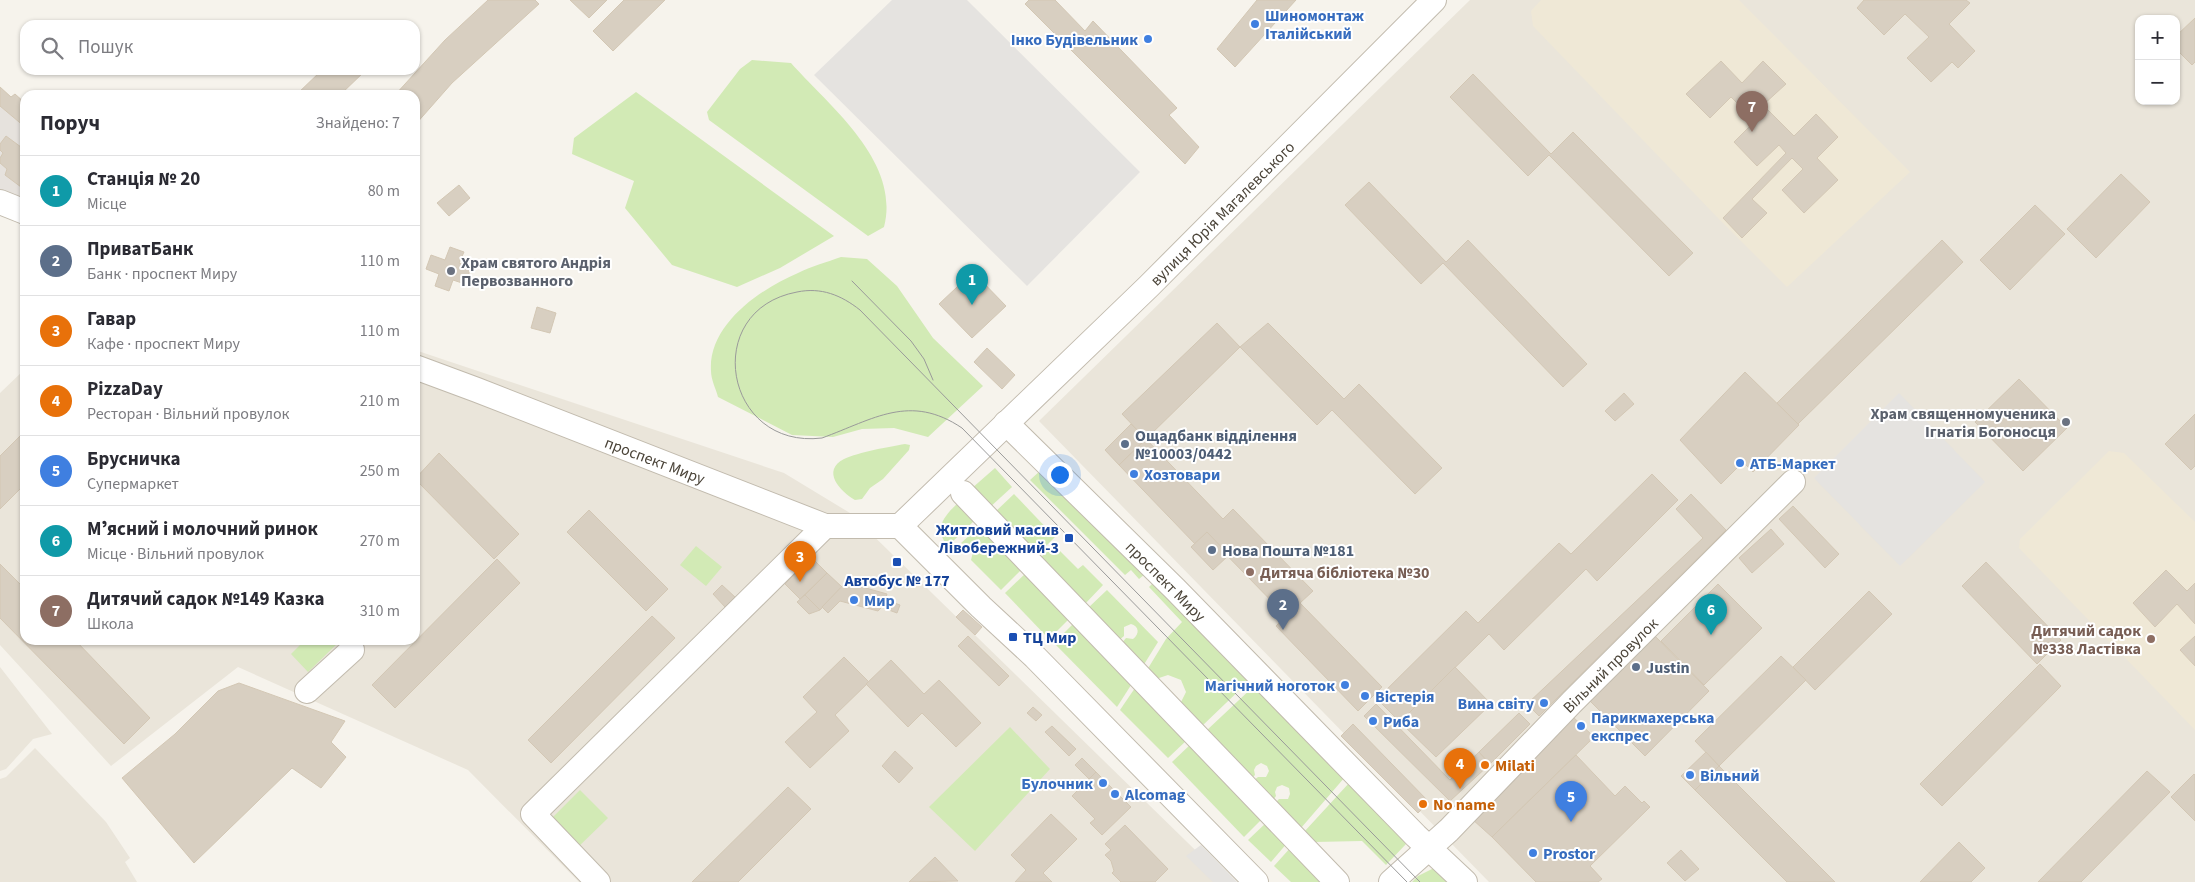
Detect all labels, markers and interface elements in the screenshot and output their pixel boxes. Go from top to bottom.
place label: Шиномонтаж Італійський [1265,5,1365,45]
map controls [2135,15,2180,105]
button: + [2135,15,2180,60]
marker: Шиномонтаж Італійський [1249,18,1261,30]
search box [20,20,420,75]
place label: Інко Будівельник [1011,29,1138,51]
marker: Інко Будівельник [1142,33,1154,45]
icon: search [38,34,66,62]
text: Пошук [78,34,133,61]
button: − [2135,60,2180,105]
pin: 7 [1736,91,1768,132]
text: Поруч [40,108,100,138]
text: Знайдено: 7 [316,112,400,134]
street label: вулиця Юрія Магалевського [1145,136,1300,291]
text: Станція № 20 [87,166,200,193]
text: 1 [52,180,60,202]
text: 80 m [368,180,400,202]
text: Місце [87,193,127,215]
text: ПриватБанк [87,236,194,263]
text: 2 [52,250,60,272]
text: 110 m [360,250,400,272]
place label: Храм святого Андрія Первозванного [461,252,611,292]
text: Банк · проспект Миру [87,263,237,285]
pin: 1 [956,264,988,305]
marker: Храм святого Андрія Первозванного [445,265,457,277]
text: Гавар [87,306,136,333]
text: 3 [52,320,60,342]
text: 110 m [360,320,400,342]
text: Кафе · проспект Миру [87,333,240,355]
text: PizzaDay [87,376,163,403]
text: 4 [52,390,60,412]
text: 210 m [360,390,400,412]
text: Ресторан · Вільний провулок [87,403,290,425]
place label: Храм священномученика Ігнатія Богоносця [1871,403,2056,443]
marker: Храм священномученика Ігнатія Богоносця [2060,416,2072,428]
place label: Ощадбанк відділення №10003/0442 [1135,425,1297,465]
street label: проспект Миру [601,432,708,490]
marker: Ощадбанк відділення №10003/0442 [1119,438,1131,450]
text: Брусничка [87,446,181,473]
place label: АТБ-Маркет [1749,453,1836,475]
marker: АТБ-Маркет [1734,457,1746,469]
text: 5 [52,460,60,482]
text: 250 m [360,460,400,482]
your location [1047,462,1073,488]
place label: Хозтовари [1144,464,1220,486]
marker: Хозтовари [1128,468,1140,480]
text: Супермаркет [87,473,179,495]
text: Мʼясний і молочний ринок [87,516,318,543]
place label: Житловий масив Лівобережний-3 [936,519,1059,559]
text: 6 [52,530,60,552]
text: 270 m [360,530,400,552]
marker: Житловий масив Лівобережний-3 [1063,532,1075,544]
street label: проспект Миру [1120,537,1211,627]
place label: Нова Пошта №181 [1222,540,1354,562]
pin: 3 [784,541,816,582]
text: Місце · Вільний провулок [87,543,264,565]
marker: Нова Пошта №181 [1206,544,1218,556]
marker: Автобус № 177 [891,556,903,568]
place label: Дитяча бібліотека №30 [1260,562,1430,584]
marker: Дитяча бібліотека №30 [1244,566,1256,578]
place label: Автобус № 177 [843,570,950,592]
text: Дитячий садок №149 Казка [87,586,324,613]
pin: 2 [1267,589,1299,630]
place label: Мир [864,590,895,612]
marker: Мир [848,594,860,606]
pin: 6 [1695,594,1727,635]
text: 7 [52,600,60,622]
text: 310 m [360,600,400,622]
text: Школа [87,613,134,635]
street label: Вільний провулок [1558,613,1663,718]
place label: Дитячий садок №338 Ластівка [2031,620,2141,660]
place label: ТЦ Мир [1023,627,1077,649]
marker: ТЦ Мир [1007,631,1019,643]
marker: Дитячий садок №338 Ластівка [2145,633,2157,645]
place label: Justin [1646,657,1690,679]
marker: Justin [1630,661,1642,673]
place label: Магічний ноготок [1205,675,1335,697]
marker: Магічний ноготок [1339,679,1351,691]
place label: Вістерія [1375,686,1435,708]
marker: Вістерія [1359,690,1371,702]
place label: Вина світу [1458,693,1535,715]
marker: Вина світу [1538,697,1550,709]
place label: Парикмахерська експрес [1591,707,1714,747]
place label: Риба [1383,711,1419,733]
marker: Риба [1367,715,1379,727]
marker: Парикмахерська експрес [1575,720,1587,732]
pin: 4 [1444,748,1476,789]
place label: Milati [1495,755,1535,777]
marker: Milati [1479,759,1491,771]
place label: Вільний [1700,765,1760,787]
marker: Вільний [1684,769,1696,781]
place label: Булочник [1021,773,1093,795]
marker: Булочник [1097,777,1109,789]
pin: 5 [1555,781,1587,822]
place label: Alcomag [1124,784,1186,806]
marker: Alcomag [1109,788,1121,800]
place label: No name [1433,794,1495,816]
marker: No name [1417,798,1429,810]
place label: Prostor [1543,843,1596,865]
marker: Prostor [1527,847,1539,859]

